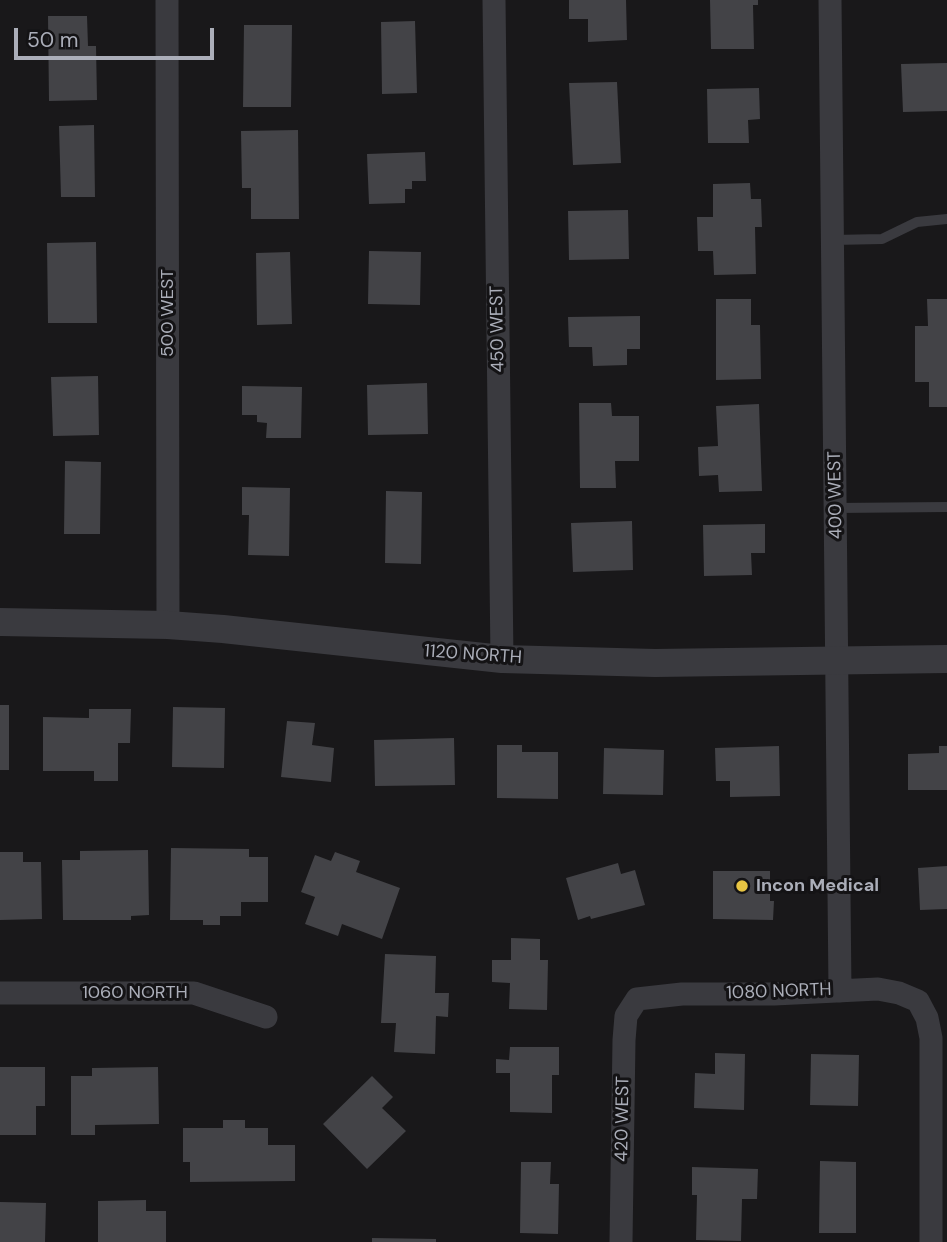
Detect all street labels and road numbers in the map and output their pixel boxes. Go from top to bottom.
street label: 500 WEST [157,269,179,357]
street label: 450 WEST [486,285,510,373]
street label: 400 WEST [824,451,848,539]
street label: 1120 NORTH [423,641,523,669]
street label: 1080 NORTH [726,979,832,1005]
street label: 1060 NORTH [82,982,188,1004]
street label: 420 WEST [611,1076,635,1162]

